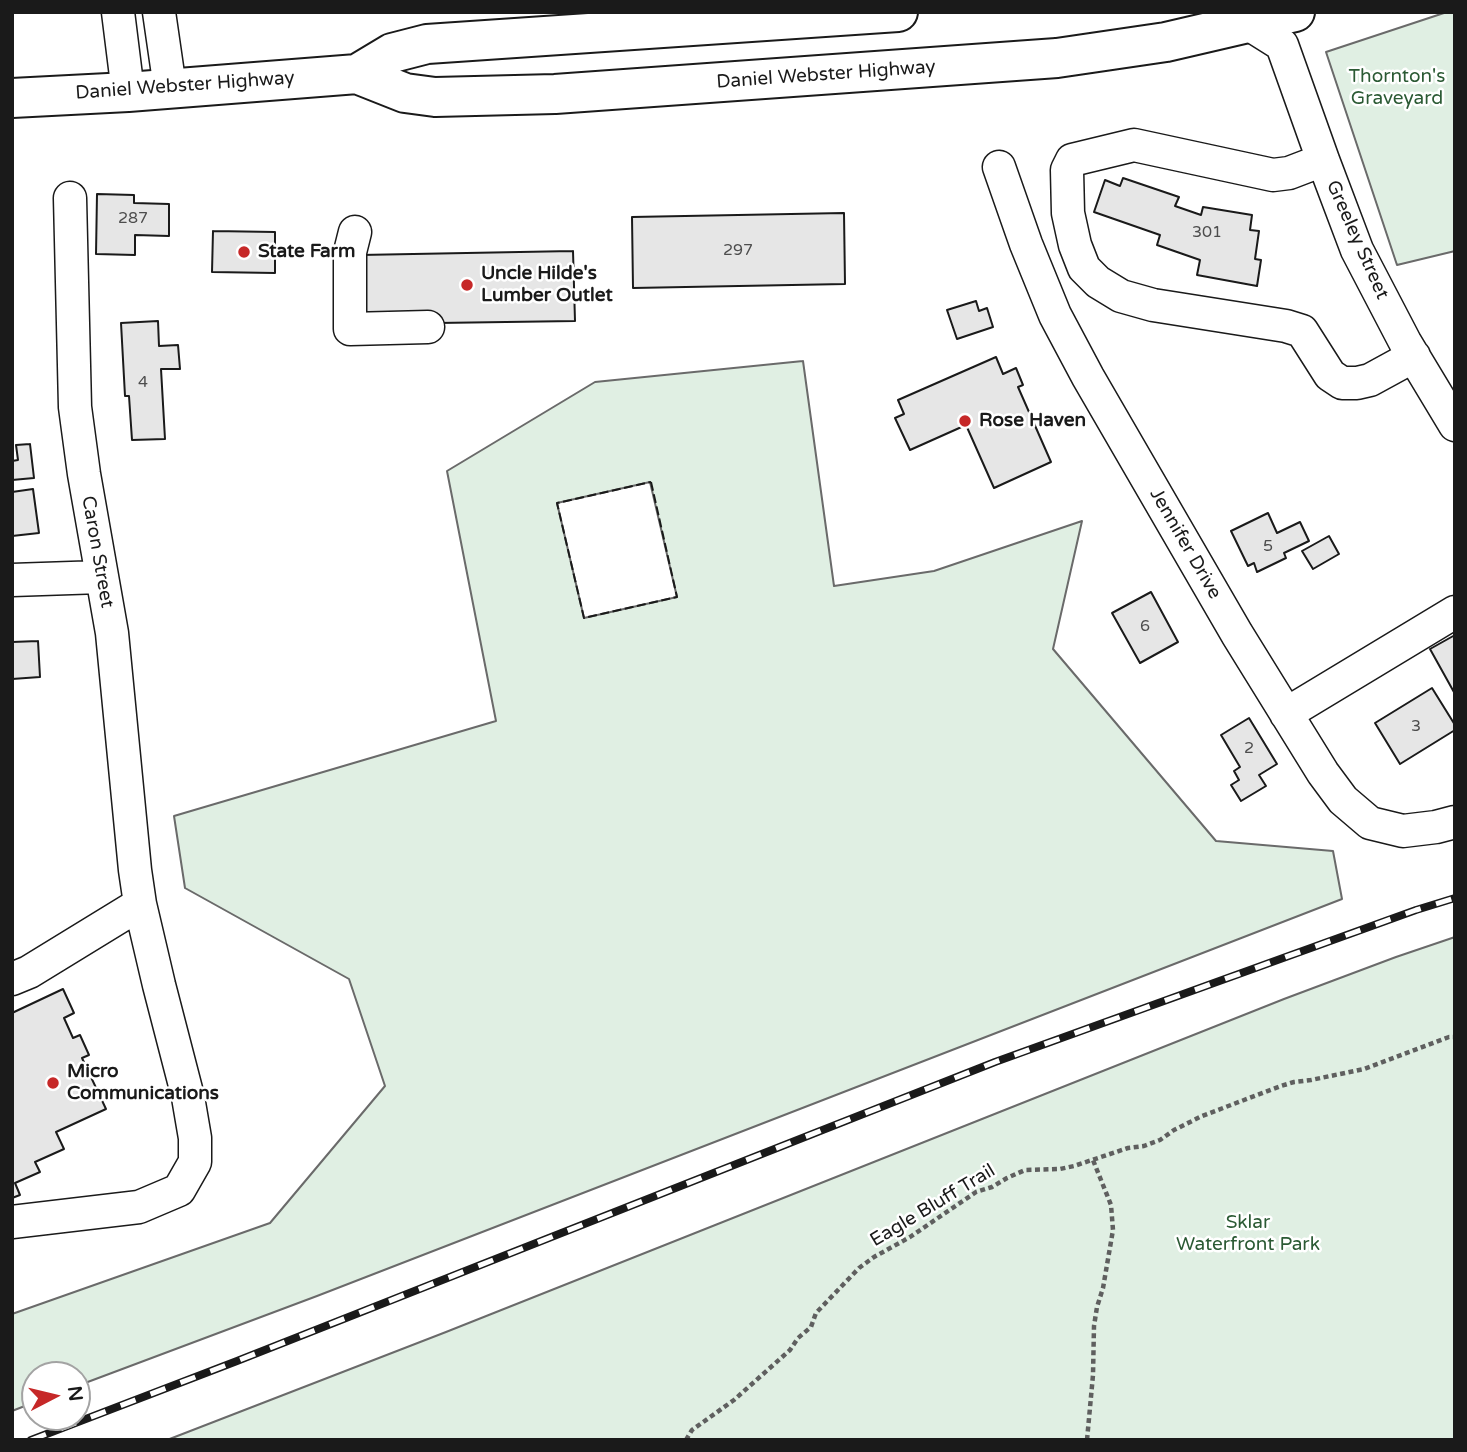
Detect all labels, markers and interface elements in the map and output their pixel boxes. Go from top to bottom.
street label: Daniel Webster Highway [716,56,936,94]
park label: Thornton's Graveyard [1349,66,1445,110]
street label: Daniel Webster Highway [75,67,295,105]
street label: Greeley Street [1321,177,1393,303]
house number: 287 [118,209,148,229]
house number: 301 [1192,223,1222,243]
place label: State Farm [258,241,355,263]
house number: 297 [723,241,753,261]
marker: State Farm [236,244,252,260]
place label: Uncle Hilde's Lumber Outlet [481,263,613,307]
marker: Uncle Hilde's Lumber Outlet [459,277,475,293]
house number: 4 [138,373,148,393]
place label: Rose Haven [979,410,1086,432]
marker: Rose Haven [957,413,973,429]
street label: Jennifer Drive [1144,485,1226,603]
street label: Caron Street [76,494,118,610]
house number: 5 [1263,537,1273,557]
house number: 6 [1140,617,1150,637]
house number: 3 [1411,717,1421,737]
house number: 2 [1244,739,1254,759]
place label: Micro Communications [67,1061,219,1105]
marker: Micro Communications [45,1075,61,1091]
street label: Eagle Bluff Trail [866,1160,1000,1252]
park label: Sklar Waterfront Park [1176,1212,1320,1256]
north arrow [21,1361,91,1431]
text: N [63,1385,87,1403]

